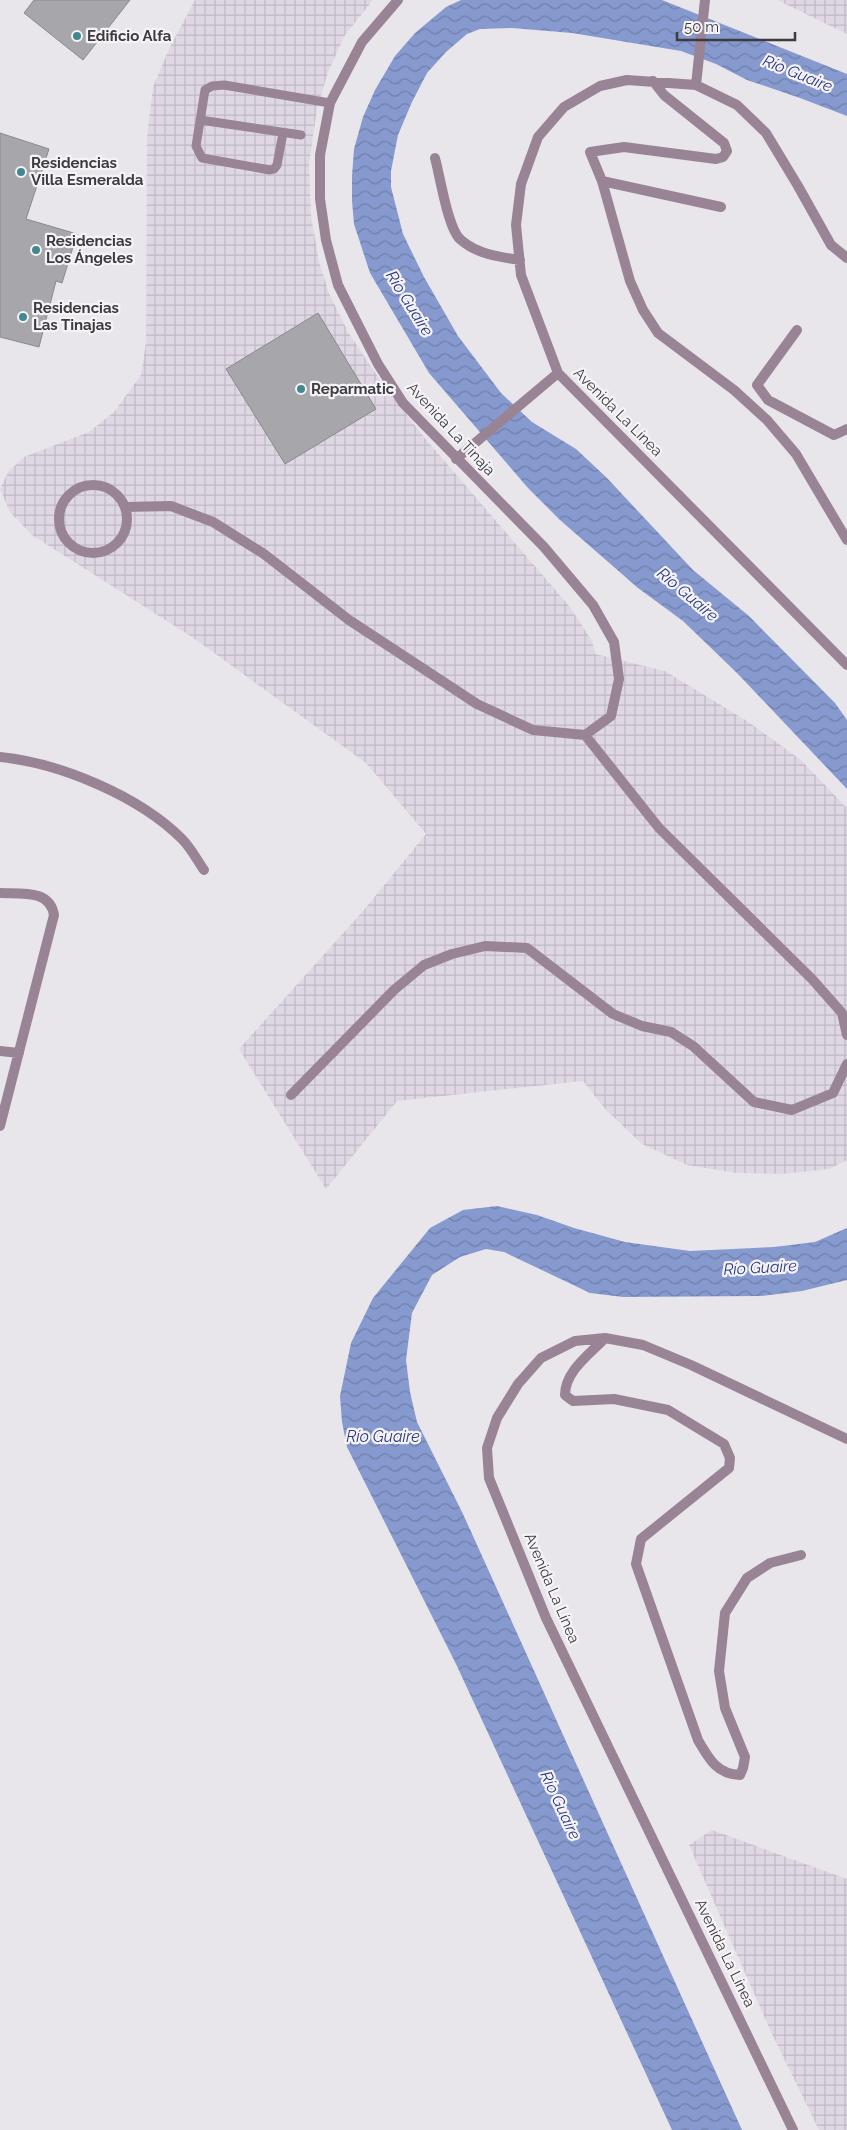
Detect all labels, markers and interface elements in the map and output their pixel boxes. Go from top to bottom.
scale bar [677,10,794,42]
text: 50 m [684,18,719,36]
place label: Edificio Alfa [87,27,172,45]
marker: Edificio Alfa [71,30,83,42]
water label: Río Guaire [760,51,836,96]
place label: Residencias Villa Esmeralda [31,154,144,189]
marker: Residencias Villa Esmeralda [15,166,27,178]
place label: Residencias Los Ángeles [46,232,133,267]
marker: Residencias Los Ángeles [30,244,42,256]
water label: Río Guaire [382,267,437,340]
place label: Residencias Las Tinajas [33,299,119,334]
marker: Residencias Las Tinajas [17,311,29,323]
street label: Avenida La Línea [570,364,666,460]
street label: Avenida La Tinaja [403,379,499,479]
place label: Reparmatic [311,380,395,398]
marker: Reparmatic [295,383,307,395]
water label: Río Guaire [653,564,722,626]
water label: Río Guaire [723,1256,798,1279]
water label: Río Guaire [346,1427,420,1446]
street label: Avenida La Línea [521,1530,583,1646]
water label: Río Guaire [536,1768,585,1843]
street label: Avenida La Línea [691,1896,759,2010]

